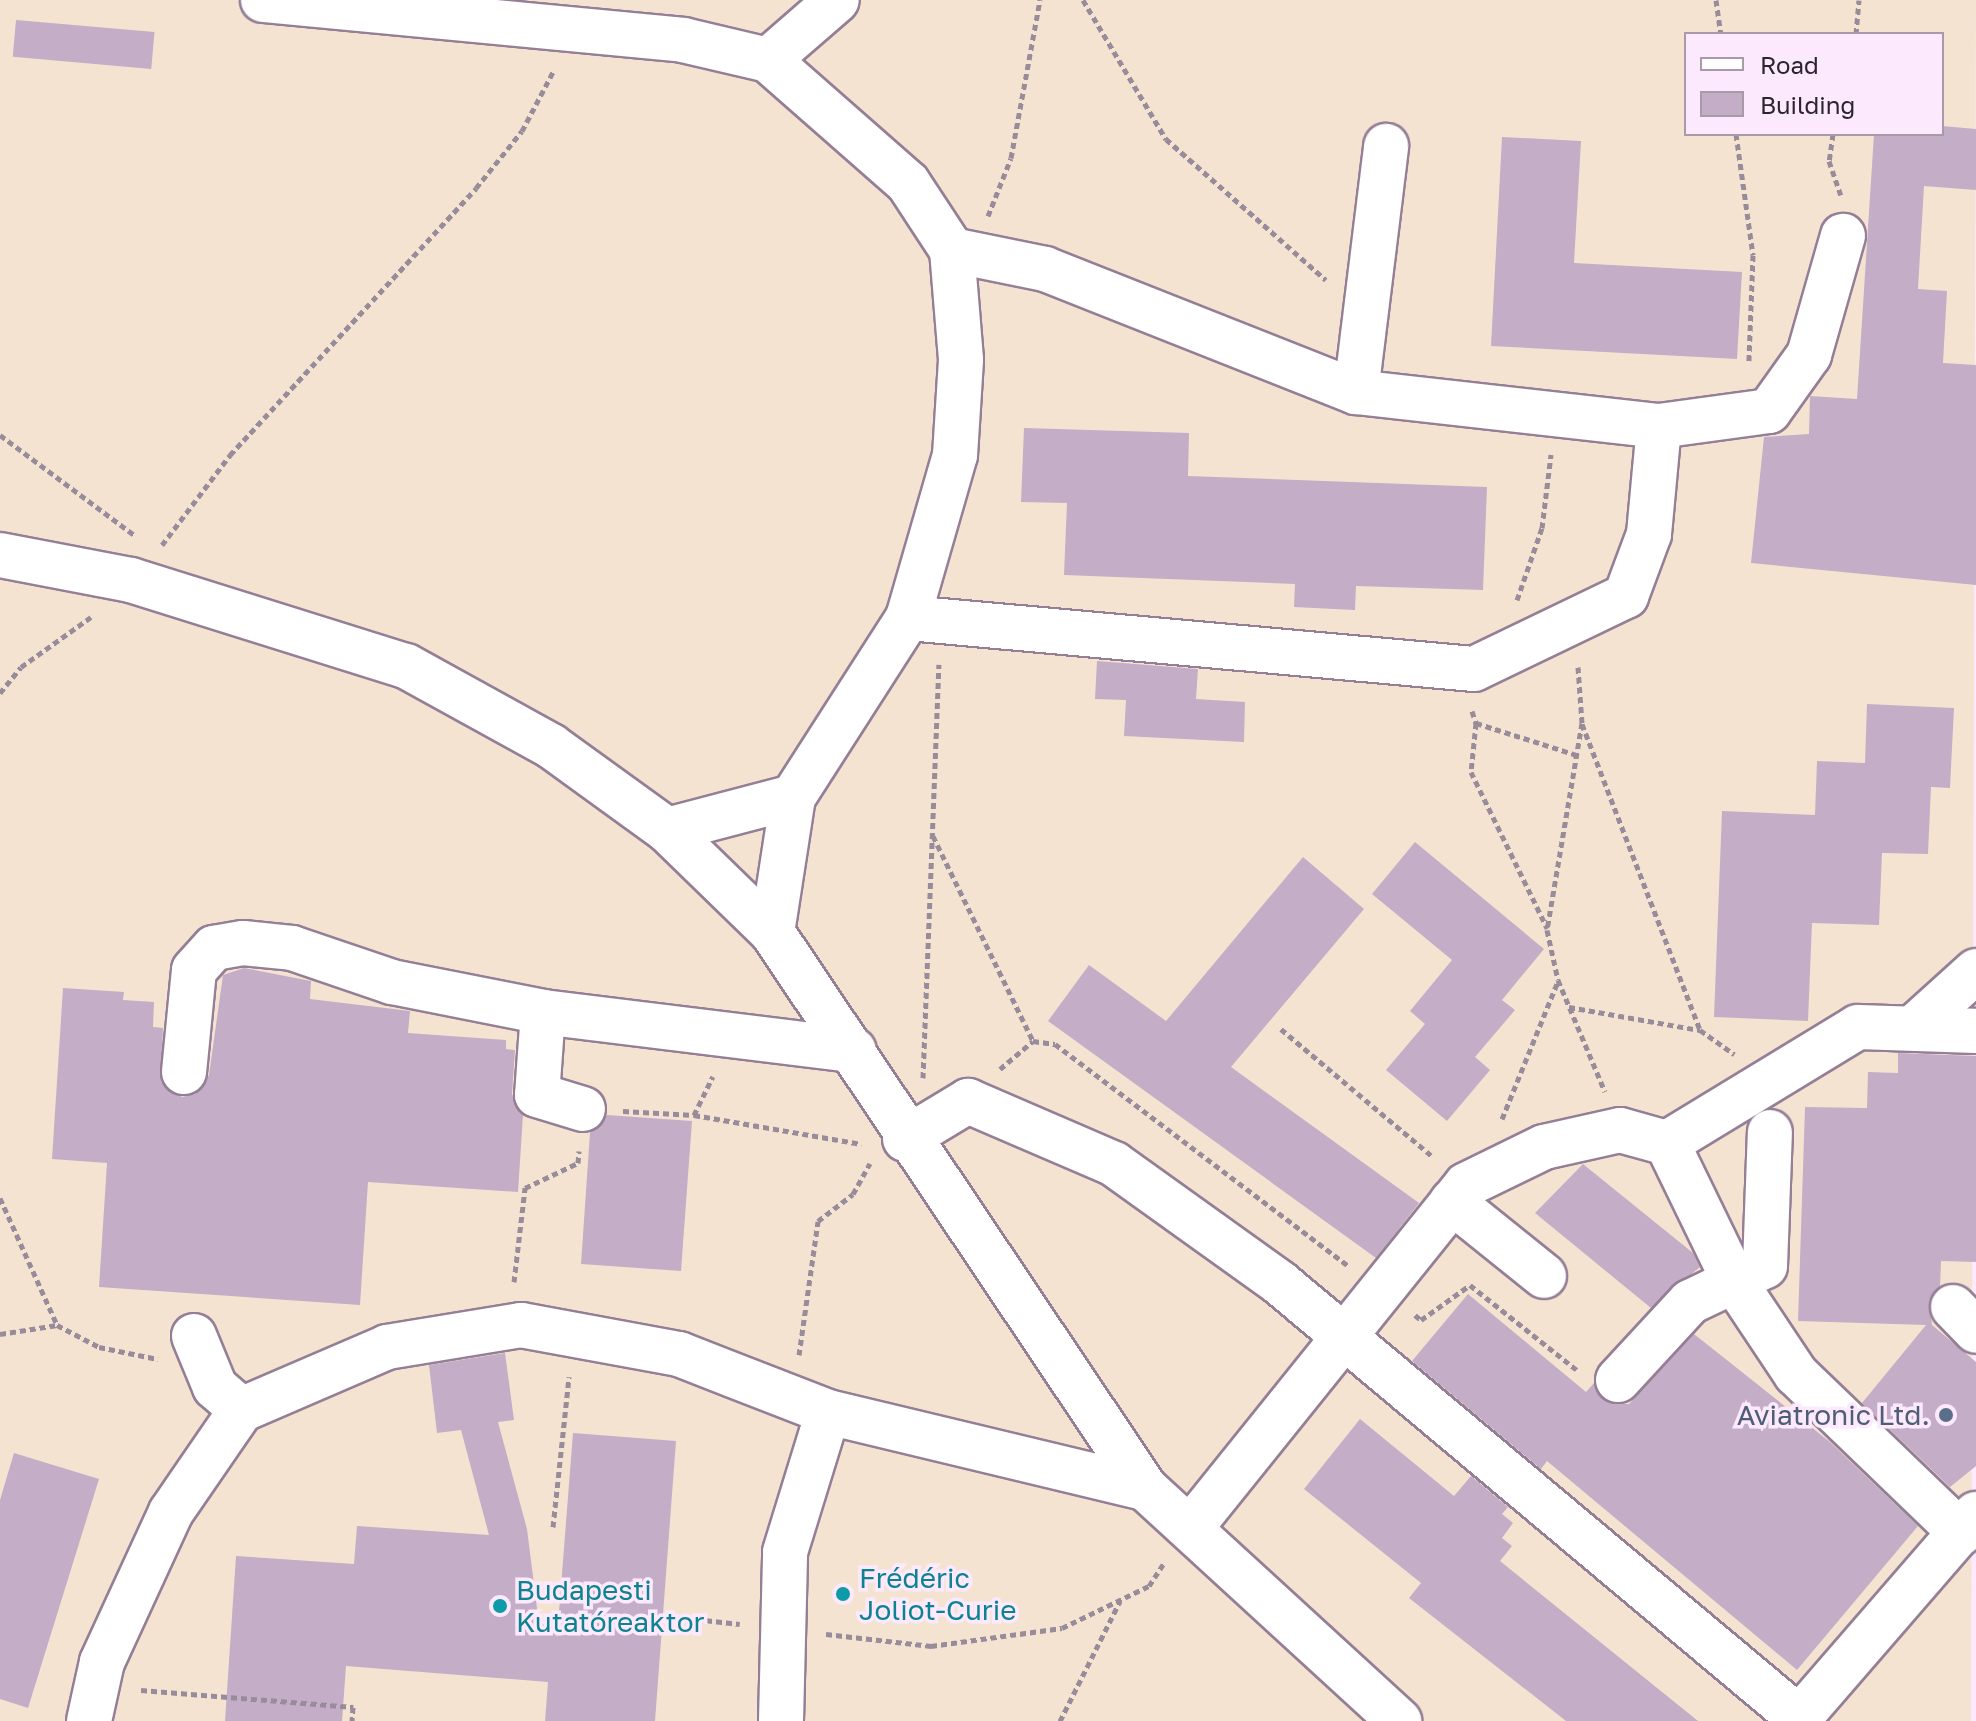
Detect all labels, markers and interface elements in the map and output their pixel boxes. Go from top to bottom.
legend [1684,32,1944,136]
text: Road [1760,50,1819,79]
text: Building [1760,90,1855,119]
place label: Aviatronic Ltd. [1737,1398,1930,1432]
marker: Aviatronic Ltd. [1937,1406,1955,1424]
place label: Frédéric Joliot-Curie [859,1561,1017,1627]
place label: Budapesti Kutatóreaktor [516,1573,704,1639]
marker: Frédéric Joliot-Curie [834,1585,852,1603]
marker: Budapesti Kutatóreaktor [491,1597,509,1615]

